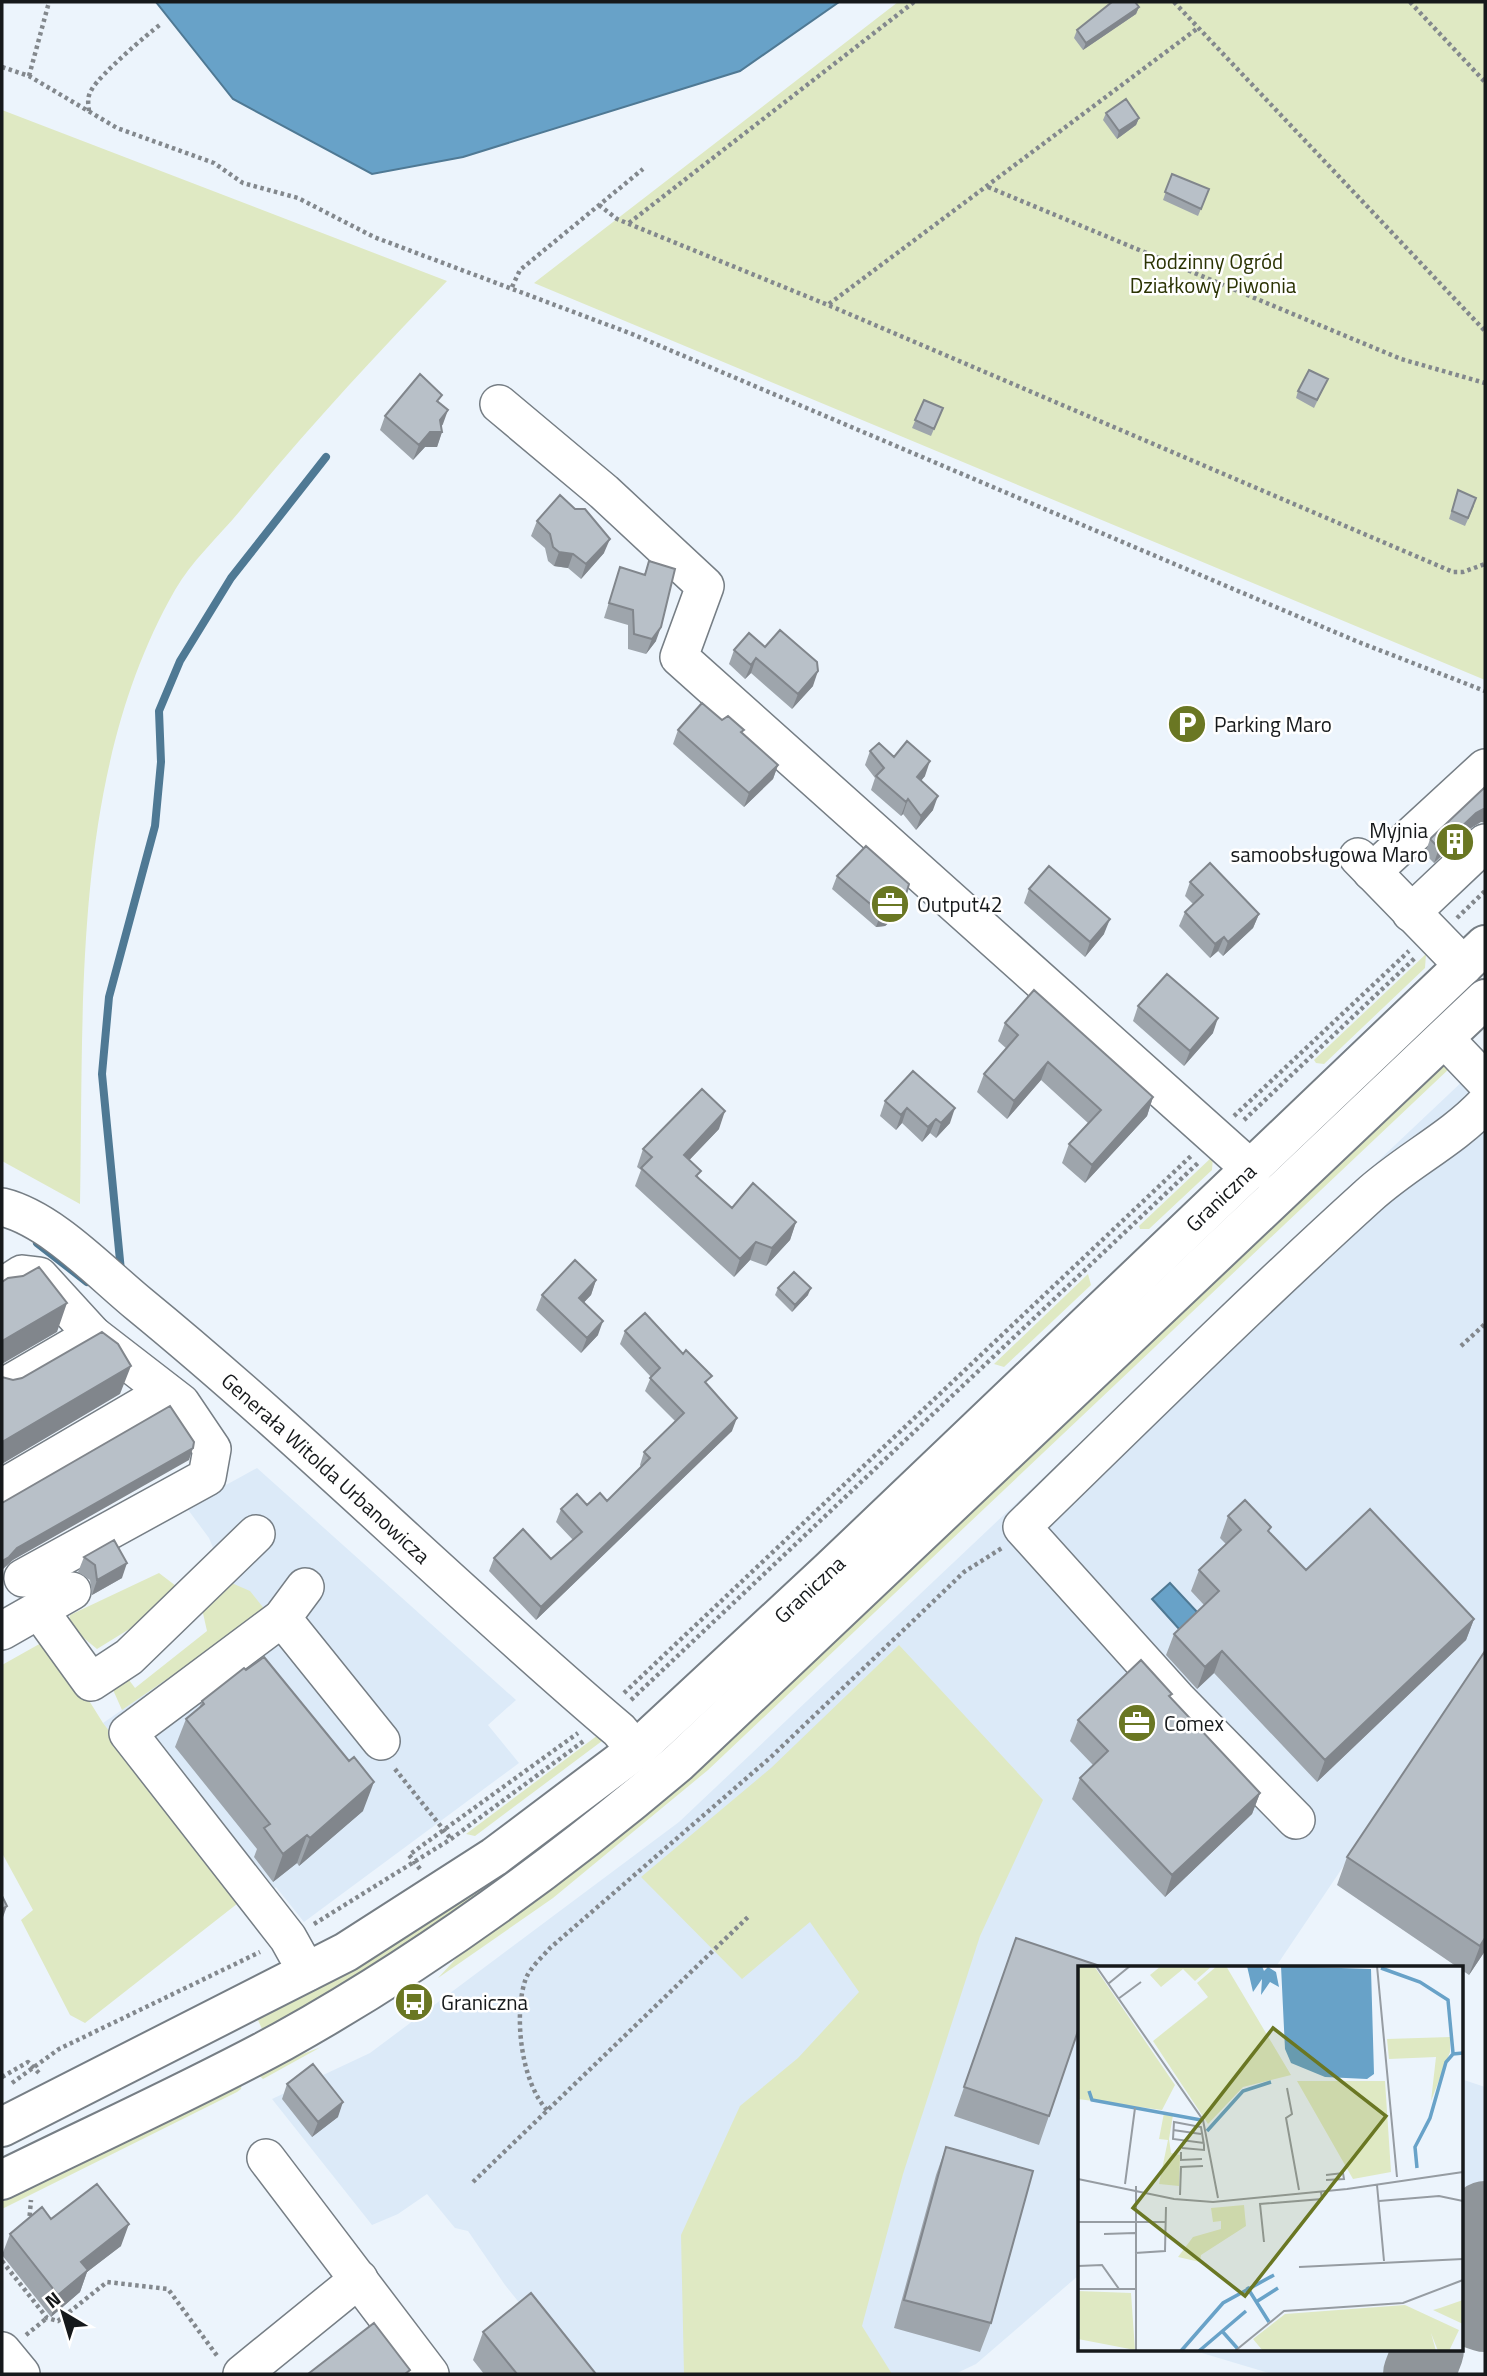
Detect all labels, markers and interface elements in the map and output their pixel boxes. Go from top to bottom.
park label: Rodzinny Ogród Działkowy Piwonia [1130,245,1297,301]
parking icon: Parking Maro [1166,703,1208,745]
place label: Parking Maro [1214,708,1332,740]
place label: Myjnia samoobsługowa Maro [1230,814,1428,870]
building icon: Myjnia samoobsługowa Maro [1434,821,1476,863]
office icon: Output42 [869,883,911,925]
place label: Output42 [917,888,1003,920]
street label: Graniczna [1178,1155,1263,1239]
street label: Generała Witolda Urbanowicza [214,1365,438,1571]
street label: Graniczna [766,1548,852,1631]
office icon: Comex [1116,1702,1158,1744]
place label: Comex [1164,1707,1224,1739]
inset map [1078,1966,1462,2352]
bus stop icon: Graniczna [393,1981,435,2023]
place label: Graniczna [441,1986,529,2018]
north arrow [28,2278,98,2348]
text: N [38,2284,66,2315]

